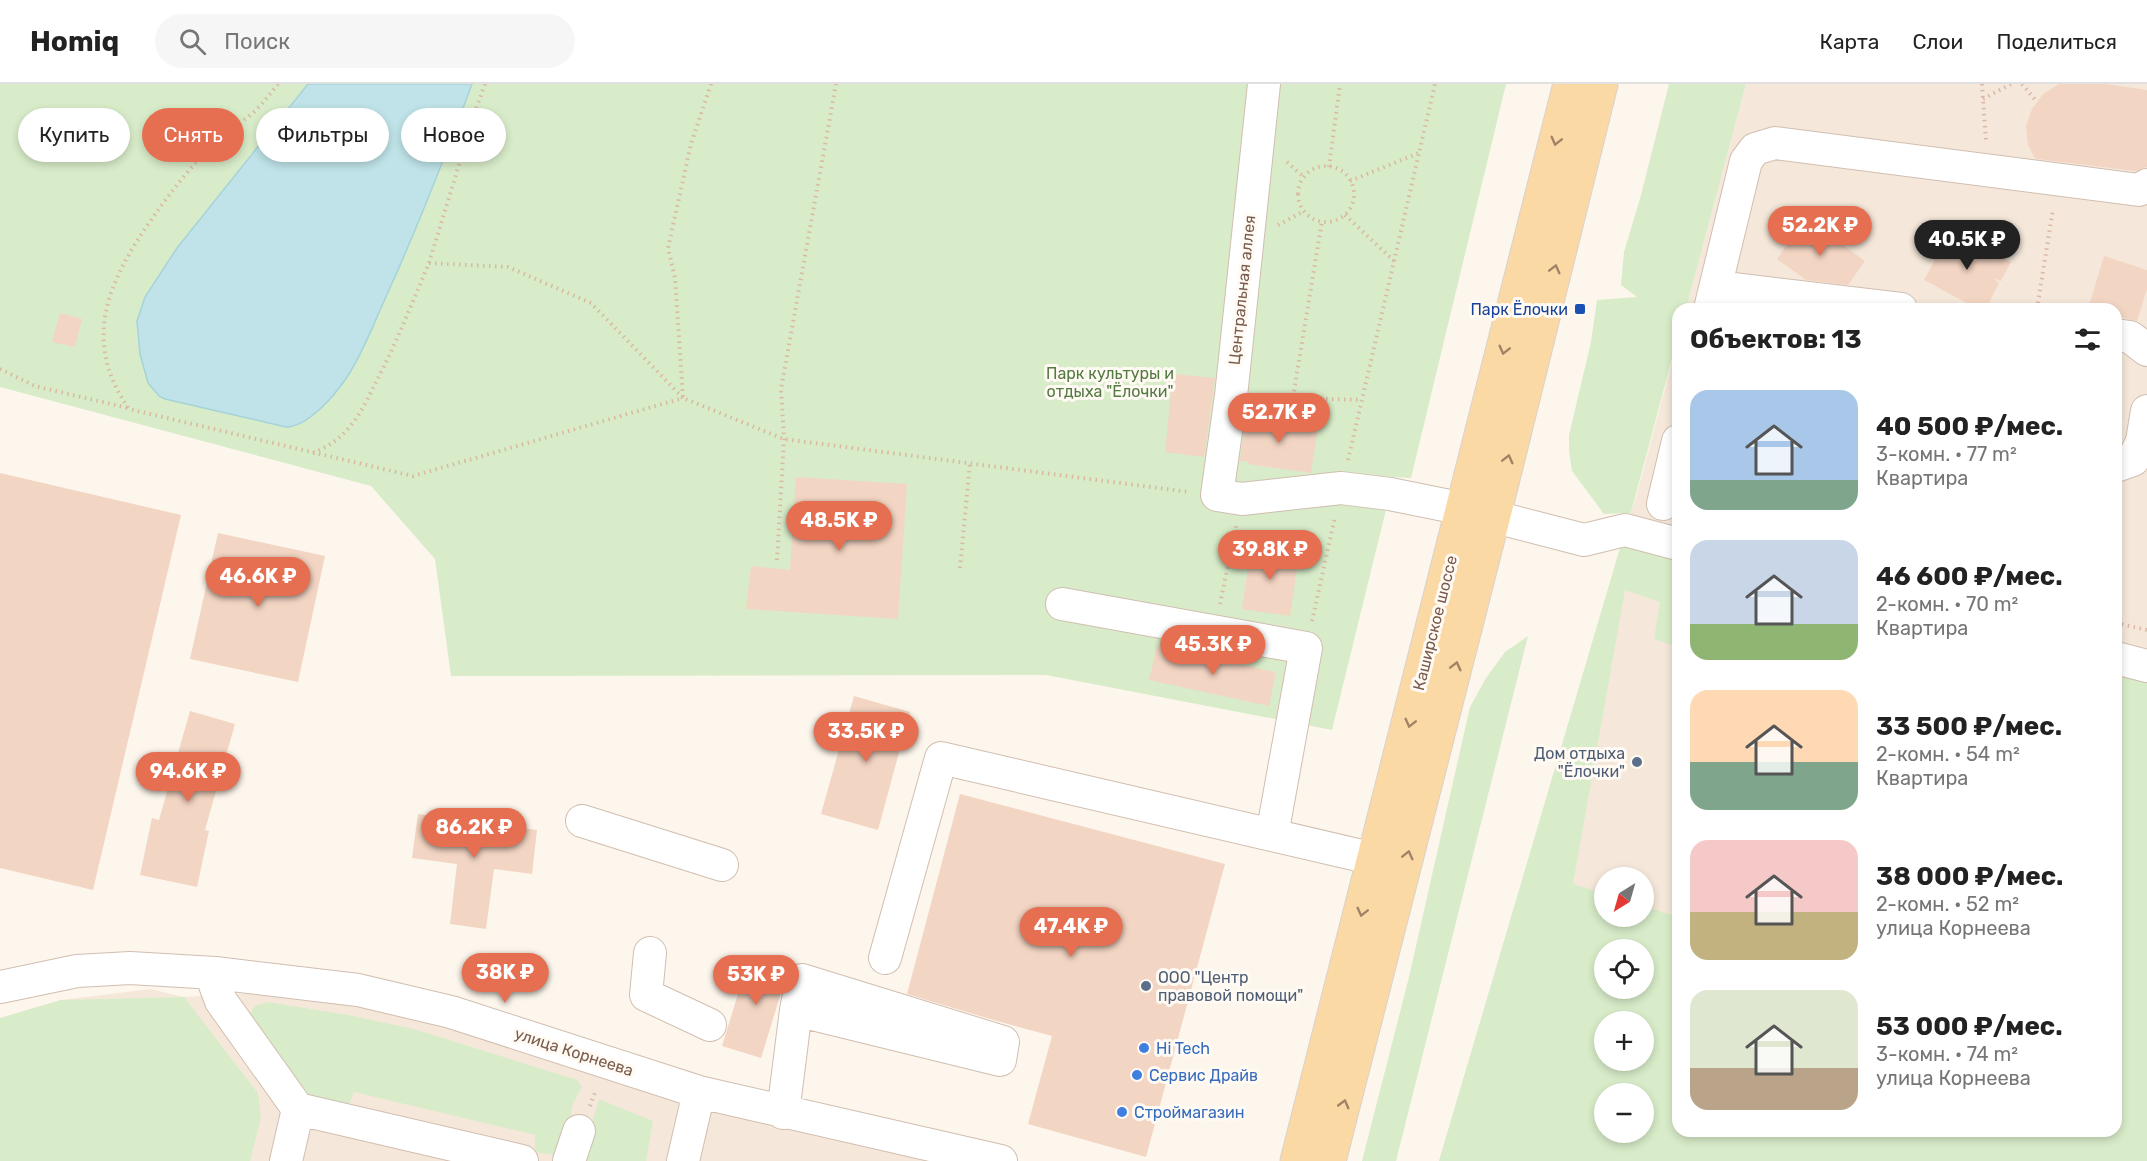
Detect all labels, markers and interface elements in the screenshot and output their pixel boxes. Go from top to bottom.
search box [155,14,575,68]
text: Homiq [30,25,119,58]
icon: search [176,25,209,58]
text: Поиск [224,28,290,55]
text: Карта [1819,29,1879,54]
text: Слои [1912,29,1963,54]
text: Поделиться [1996,29,2117,54]
chip: Купить [18,108,130,162]
chip: Снять [142,108,244,162]
chip: Фильтры [256,108,389,162]
chip: Новое [401,108,506,162]
one-way arrow [1551,135,1563,146]
pin: 52.2K ₽ [1765,206,1875,257]
text: 52.2K ₽ [1782,213,1858,237]
street label: Центральная аллея [1225,214,1259,366]
pin: 40.5K ₽ [1912,220,2022,271]
text: 40.5K ₽ [1928,227,2006,251]
one-way arrow [1548,265,1561,275]
place label: Парк Ёлочки [1470,300,1568,319]
marker: Парк Ёлочки [1573,302,1587,316]
icon: filters [2071,323,2104,356]
text: Объектов: 13 [1690,324,1862,355]
one-way arrow [1498,345,1511,355]
park label: Парк культуры и отдыха "Ёлочки" [1046,364,1174,401]
pin: 52.7K ₽ [1224,393,1334,444]
text: 52.7K ₽ [1242,400,1316,424]
text: 40 500 ₽/мес. [1876,411,2063,442]
icon: home [1738,414,1810,486]
text: 3-комн. · 77 m² [1876,442,2017,466]
one-way arrow [1501,454,1514,464]
text: Квартира [1876,466,1968,490]
pin: 48.5K ₽ [784,501,894,552]
text: 48.5K ₽ [800,508,878,532]
pin: 39.8K ₽ [1215,530,1325,581]
text: 39.8K ₽ [1232,537,1308,561]
street label: Каширское шоссе [1409,554,1461,692]
pin: 46.6K ₽ [203,557,313,608]
text: 46 600 ₽/мес. [1876,561,2063,592]
text: 46.6K ₽ [219,564,297,588]
icon: home [1738,564,1810,636]
text: 2-комн. · 70 m² [1876,592,2018,616]
text: Квартира [1876,616,1968,640]
pin: 45.3K ₽ [1158,625,1268,676]
text: 45.3K ₽ [1174,632,1252,656]
one-way arrow [1449,661,1462,671]
text: 33 500 ₽/мес. [1876,711,2062,742]
pin: 33.5K ₽ [811,712,921,763]
icon: home [1738,714,1810,786]
one-way arrow [1404,718,1417,728]
text: 33.5K ₽ [828,719,904,743]
text: 2-комн. · 54 m² [1876,742,2020,766]
place label: Дом отдыха "Ёлочки" [1534,744,1625,781]
pin: 94.6K ₽ [133,752,243,803]
marker: Дом отдыха "Ёлочки" [1630,755,1644,769]
text: 94.6K ₽ [150,759,226,783]
text: Квартира [1876,766,1968,790]
pin: 86.2K ₽ [419,808,529,859]
text: 86.2K ₽ [435,815,513,839]
one-way arrow [1401,850,1414,860]
text: 38 000 ₽/мес. [1876,861,2063,892]
icon: home [1738,864,1810,936]
north arrow [1594,867,1654,927]
map controls [1594,867,1654,1143]
text: 2-комн. · 52 m² [1876,892,2019,916]
one-way arrow [1356,906,1369,916]
pin: 47.4K ₽ [1016,907,1126,958]
text: 47.4K ₽ [1034,914,1108,938]
text: улица Корнеева [1876,916,2031,940]
button: locate [1594,939,1654,999]
pin: 38K ₽ [463,953,547,1004]
pin: 53K ₽ [714,955,798,1006]
text: 38K ₽ [476,960,534,984]
text: 53K ₽ [727,962,785,986]
place label: ООО "Центр правовой помощи" [1158,968,1303,1005]
marker: ООО "Центр правовой помощи" [1139,979,1153,993]
button: + [1594,1011,1654,1071]
text: 53 000 ₽/мес. [1876,1011,2063,1042]
icon: home [1738,1014,1810,1086]
street label: улица Корнеева [512,1024,636,1080]
place label: Hi Tech [1156,1039,1210,1058]
marker: Hi Tech [1137,1041,1151,1055]
text: 3-комн. · 74 m² [1876,1042,2018,1066]
place label: Сервис Драйв [1149,1066,1258,1085]
text: улица Корнеева [1876,1066,2031,1090]
marker: Сервис Драйв [1130,1068,1144,1082]
button: − [1594,1083,1654,1143]
one-way arrow [1337,1100,1349,1110]
place label: Строймагазин [1134,1103,1244,1122]
marker: Строймагазин [1115,1105,1129,1119]

